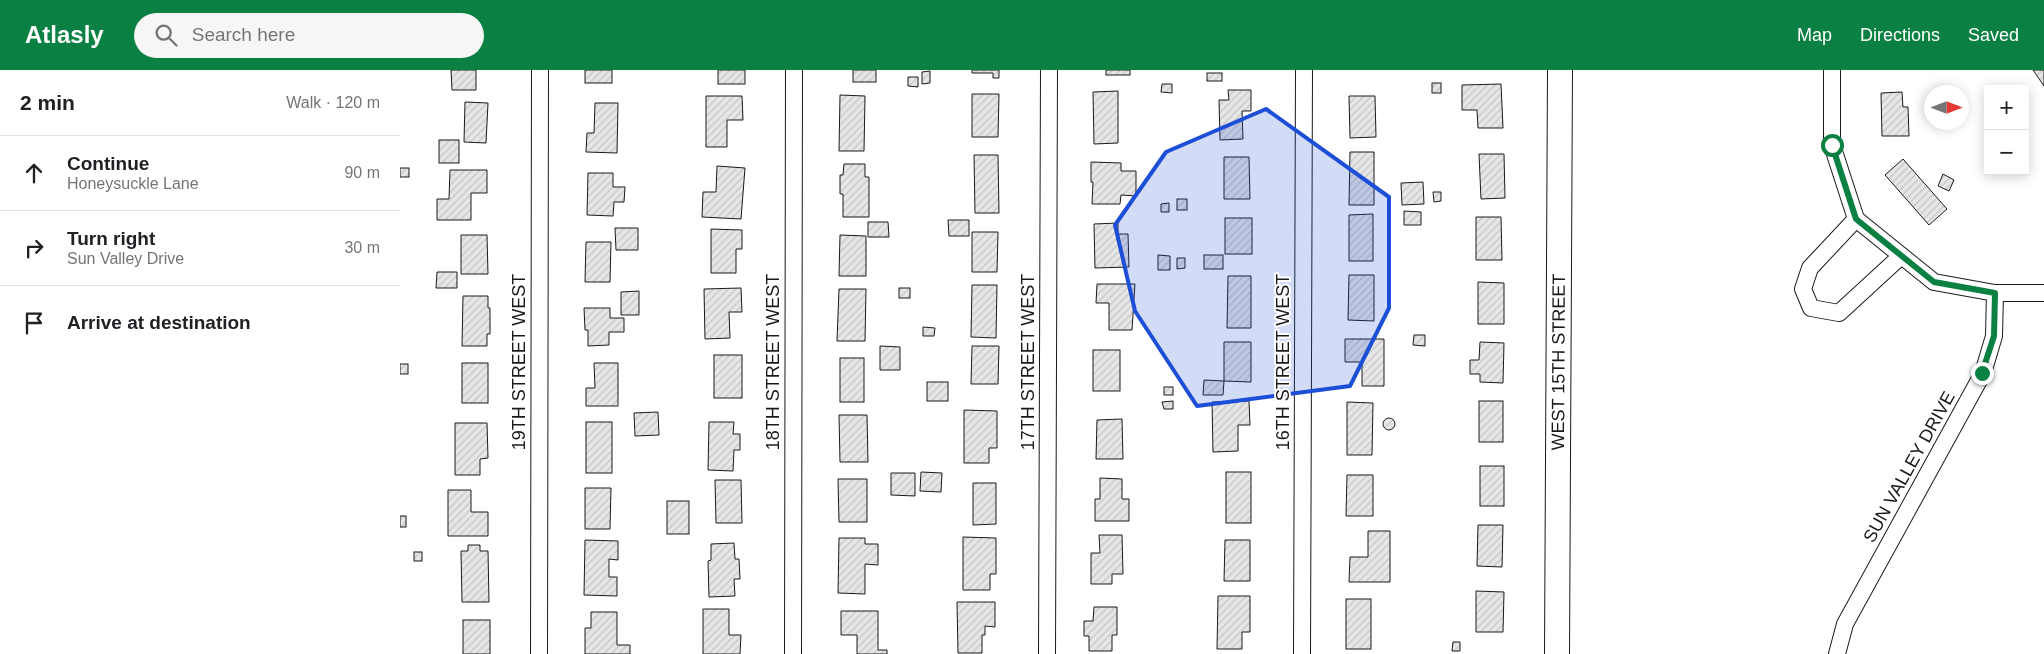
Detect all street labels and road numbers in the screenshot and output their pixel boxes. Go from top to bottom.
street label: 19TH STREET WEST [509,274,529,450]
street label: 18TH STREET WEST [763,274,783,450]
street label: 17TH STREET WEST [1018,274,1038,450]
street label: 16TH STREET WEST [1273,274,1293,450]
street label: WEST 15TH STREET [1548,274,1569,450]
street label: SUN VALLEY DRIVE [1859,388,1959,546]

